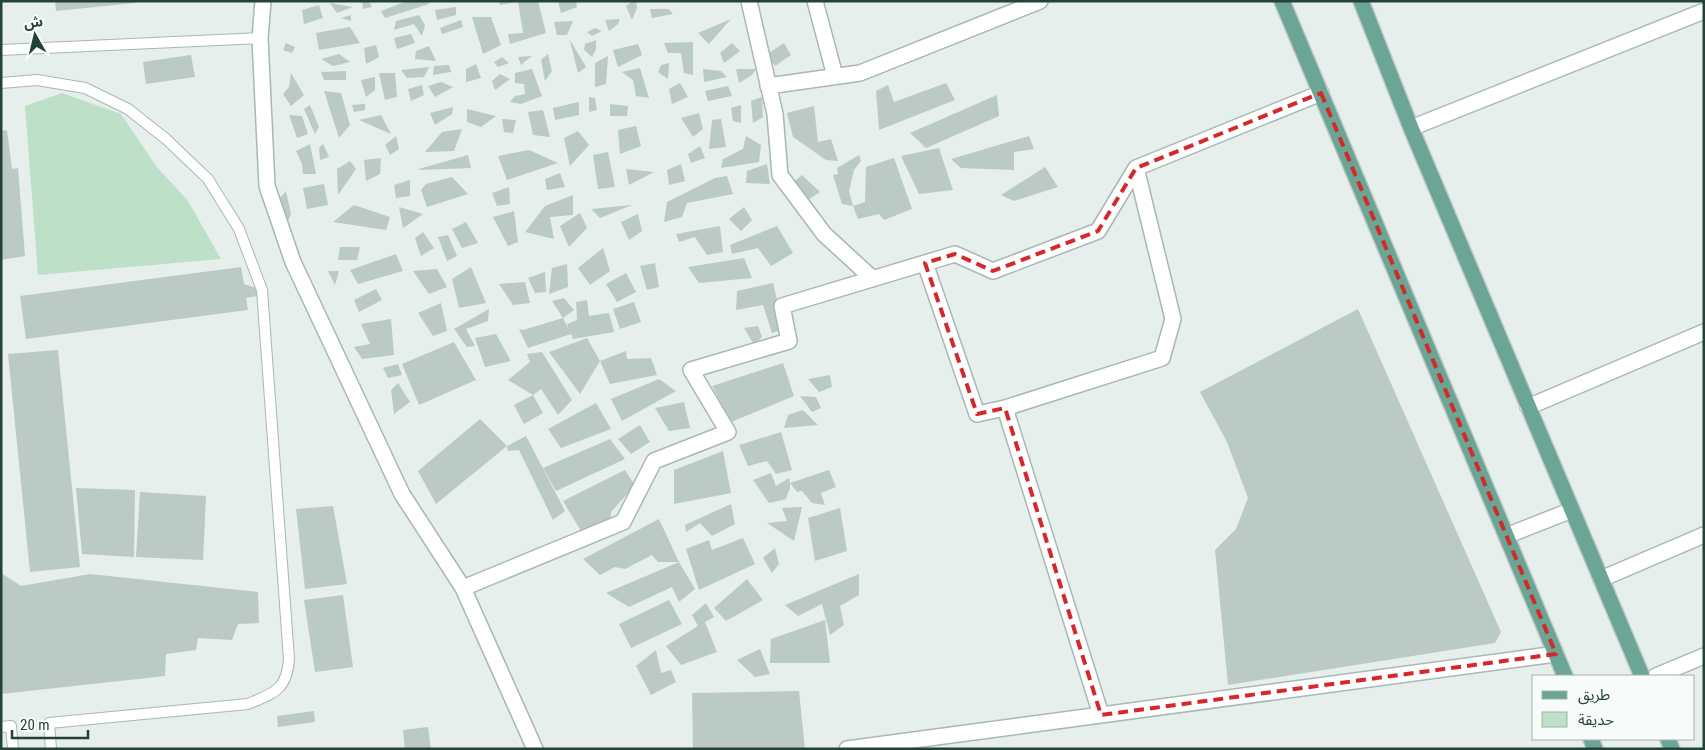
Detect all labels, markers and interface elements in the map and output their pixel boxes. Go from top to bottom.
north arrow [10,10,60,60]
text: ش [23,13,44,31]
legend [1532,675,1695,740]
text: طريق [1578,686,1610,705]
scale bar [12,708,89,740]
text: حديقة [1578,711,1614,729]
text: 20 m [20,716,50,734]

